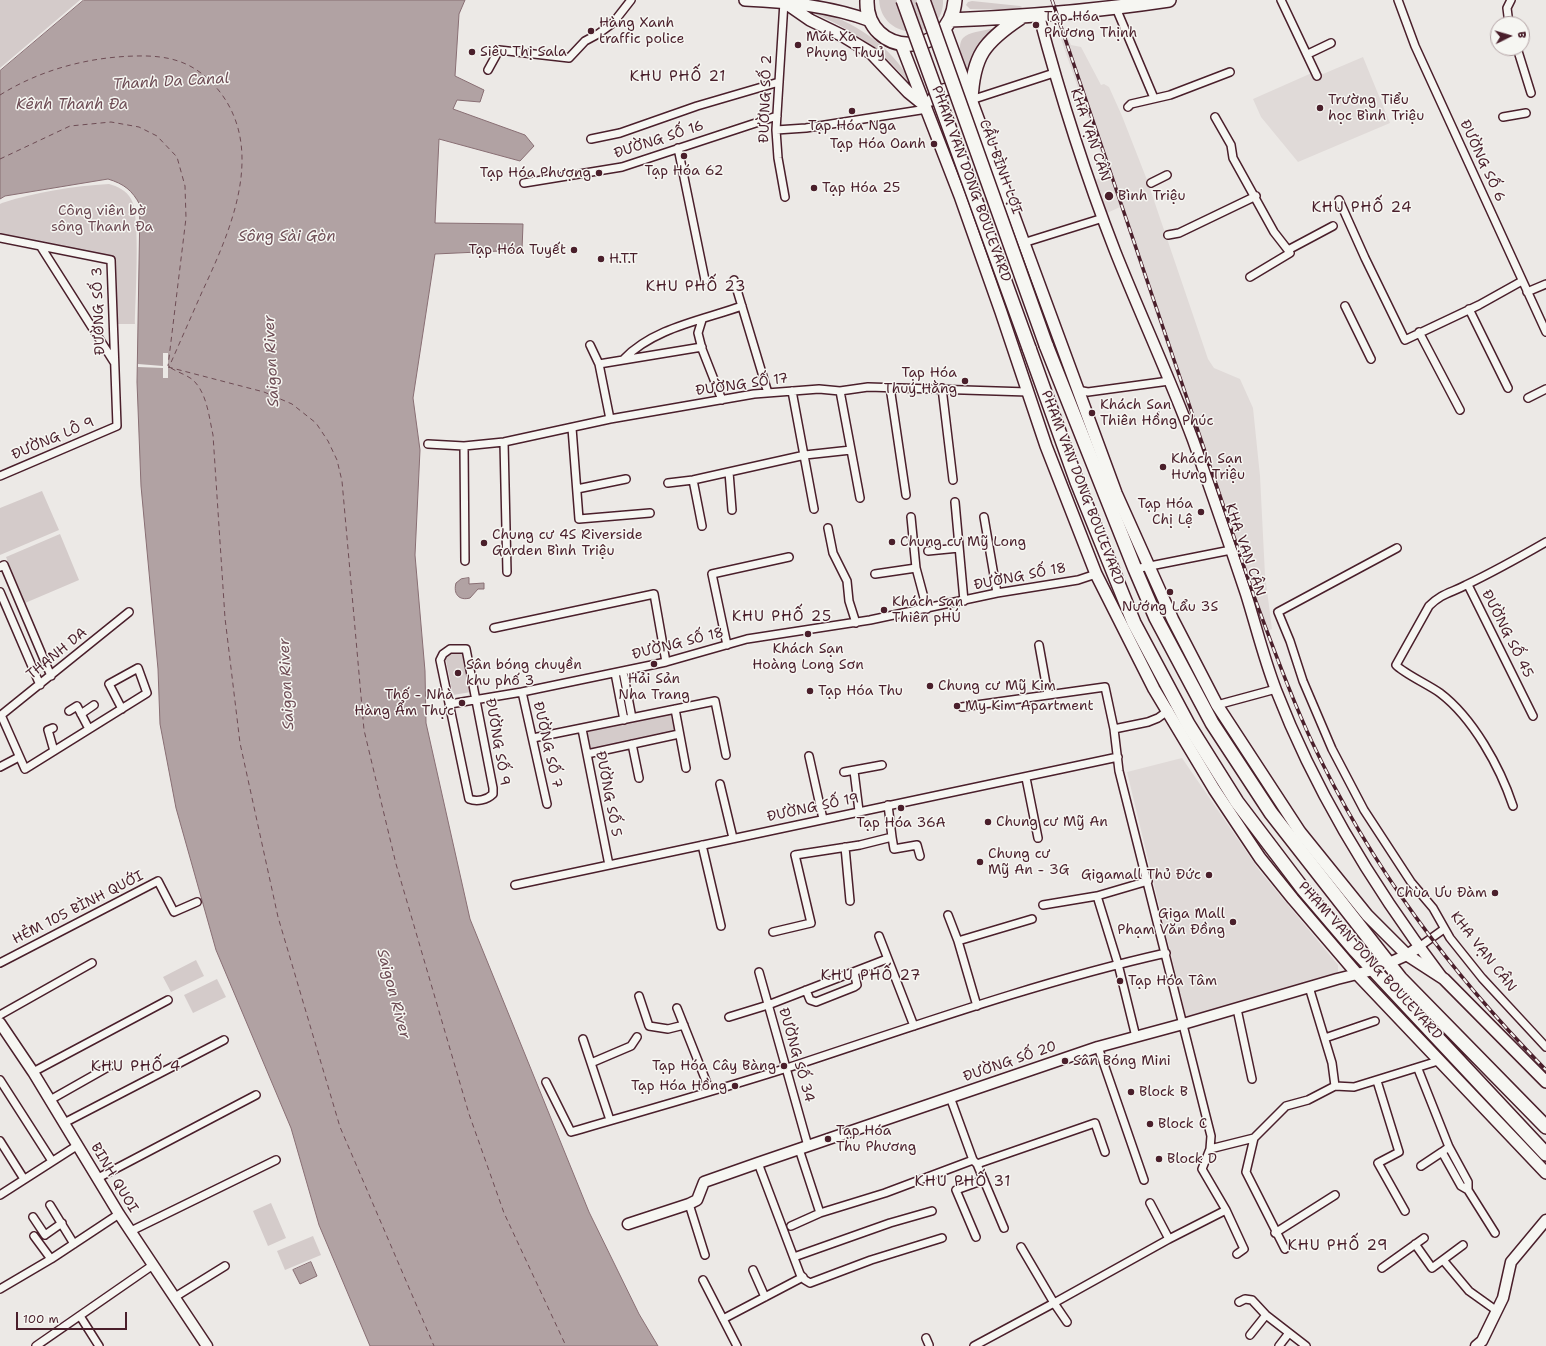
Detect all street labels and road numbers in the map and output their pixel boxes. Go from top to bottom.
street label: ĐƯỜNG SỐ 2 [756,55,776,143]
street label: PHAM VAN DONG BOULEVARD [928,84,1014,284]
street label: KHA VẠN CÂN [1066,86,1114,184]
street label: CẦU BÌNH LỢI [975,117,1025,217]
street label: ĐƯỜNG SỐ 6 [1456,117,1508,205]
street label: ĐƯỜNG SỐ 16 [612,118,706,162]
street label: ĐƯỜNG SỐ 3 [89,267,109,355]
street label: ĐƯỜNG SỐ 17 [695,370,789,400]
street label: PHAM VAN DONG BOULEVARD [1037,388,1127,588]
street label: ĐƯỜNG LÔ 9 [9,414,97,464]
street label: KHA VẠN CÂN [1221,501,1269,599]
street label: ĐƯỜNG SỐ 18 [972,560,1068,594]
street label: ĐƯỜNG SỐ 45 [1478,587,1536,681]
street label: THANH DA [23,624,91,684]
street label: ĐƯỜNG SỐ 18 [630,624,726,664]
street label: ĐƯỜNG SỐ 9 [481,697,513,787]
street label: ĐƯỜNG SỐ 7 [529,700,565,790]
street label: ĐƯỜNG SỐ 5 [591,750,625,838]
street label: ĐƯỜNG SỐ 19 [766,790,860,826]
street label: HẺM 105 BÌNH QUỚI [10,868,146,948]
street label: PHAM VAN DONG BOULEVARD [1294,878,1446,1044]
street label: KHA VẠN CÂN [1446,909,1520,995]
street label: ĐƯỜNG SỐ 34 [774,1006,818,1104]
street label: ĐƯỜNG SỐ 20 [961,1038,1059,1086]
street label: BINH QUOI [87,1140,141,1216]

